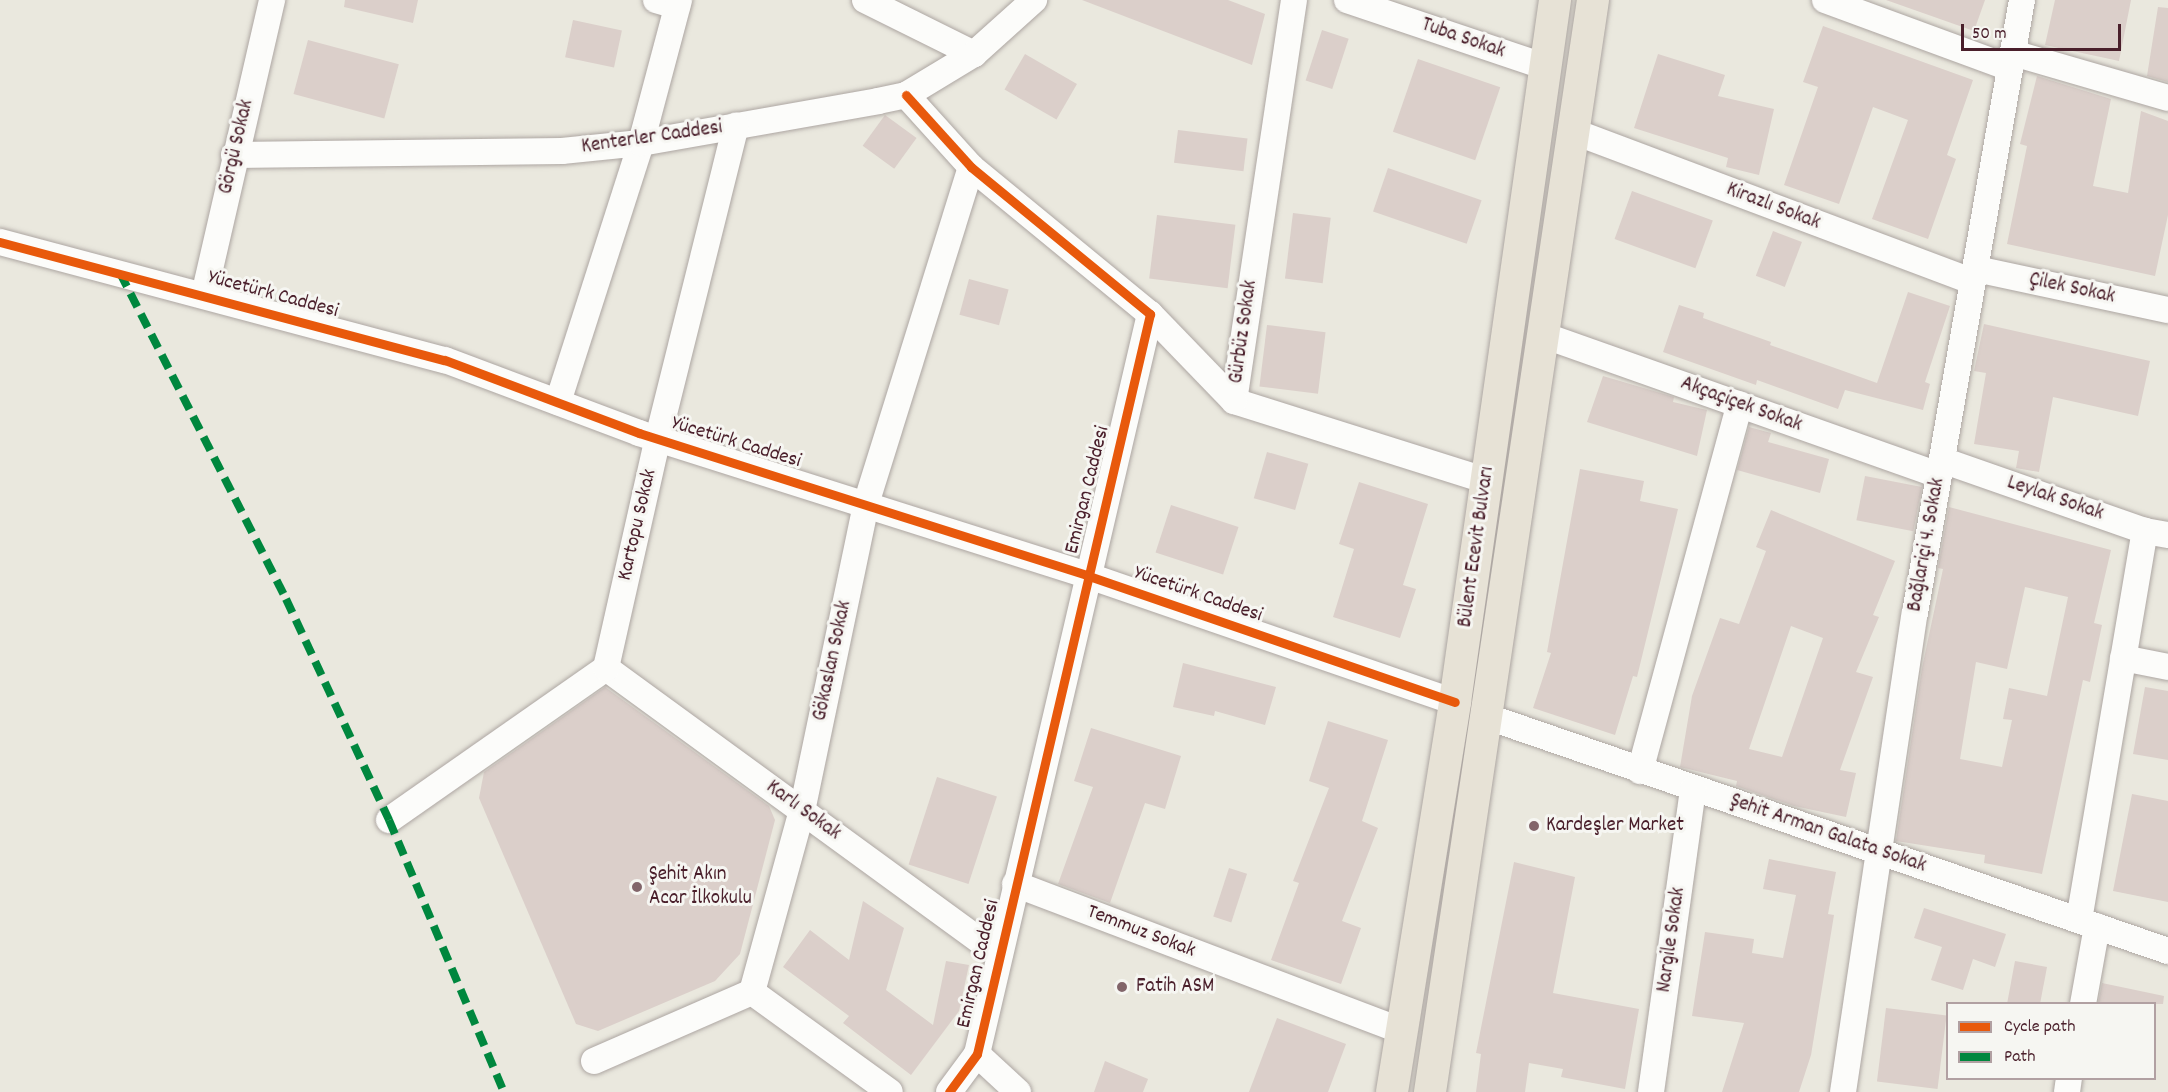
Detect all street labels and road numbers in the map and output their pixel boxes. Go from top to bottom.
street label: Tuba Sokak [1418,13,1508,65]
street label: Görgü Sokak [214,97,260,197]
street label: Kenterler Caddesi [580,116,724,160]
street label: Kirazlı Sokak [1723,178,1823,236]
street label: Yücetürk Caddesi [205,265,341,325]
street label: Çilek Sokak [2027,268,2117,310]
street label: Gürbüz Sokak [1224,279,1264,385]
street label: Akçaçiçek Sokak [1677,371,1805,439]
street label: Yücetürk Caddesi [668,411,804,475]
street label: Emirgan Caddesi [1060,423,1116,557]
street label: Bülent Ecevit Bulvarı [1453,465,1501,629]
street label: Kartopu Sokak [613,467,663,583]
street label: Leylak Sokak [2003,471,2107,527]
street label: Bağlariçi 4. Sokak [1903,476,1951,614]
street label: Yücetürk Caddesi [1130,561,1266,629]
street label: Gökaslan Sokak [808,599,858,723]
street label: Karlı Sokak [761,775,845,847]
street label: Şehit Arman Galata Sokak [1727,789,1929,879]
street label: Nargile Sokak [1652,886,1692,994]
street label: Emirgan Caddesi [952,897,1006,1031]
street label: Temmuz Sokak [1083,900,1199,964]

